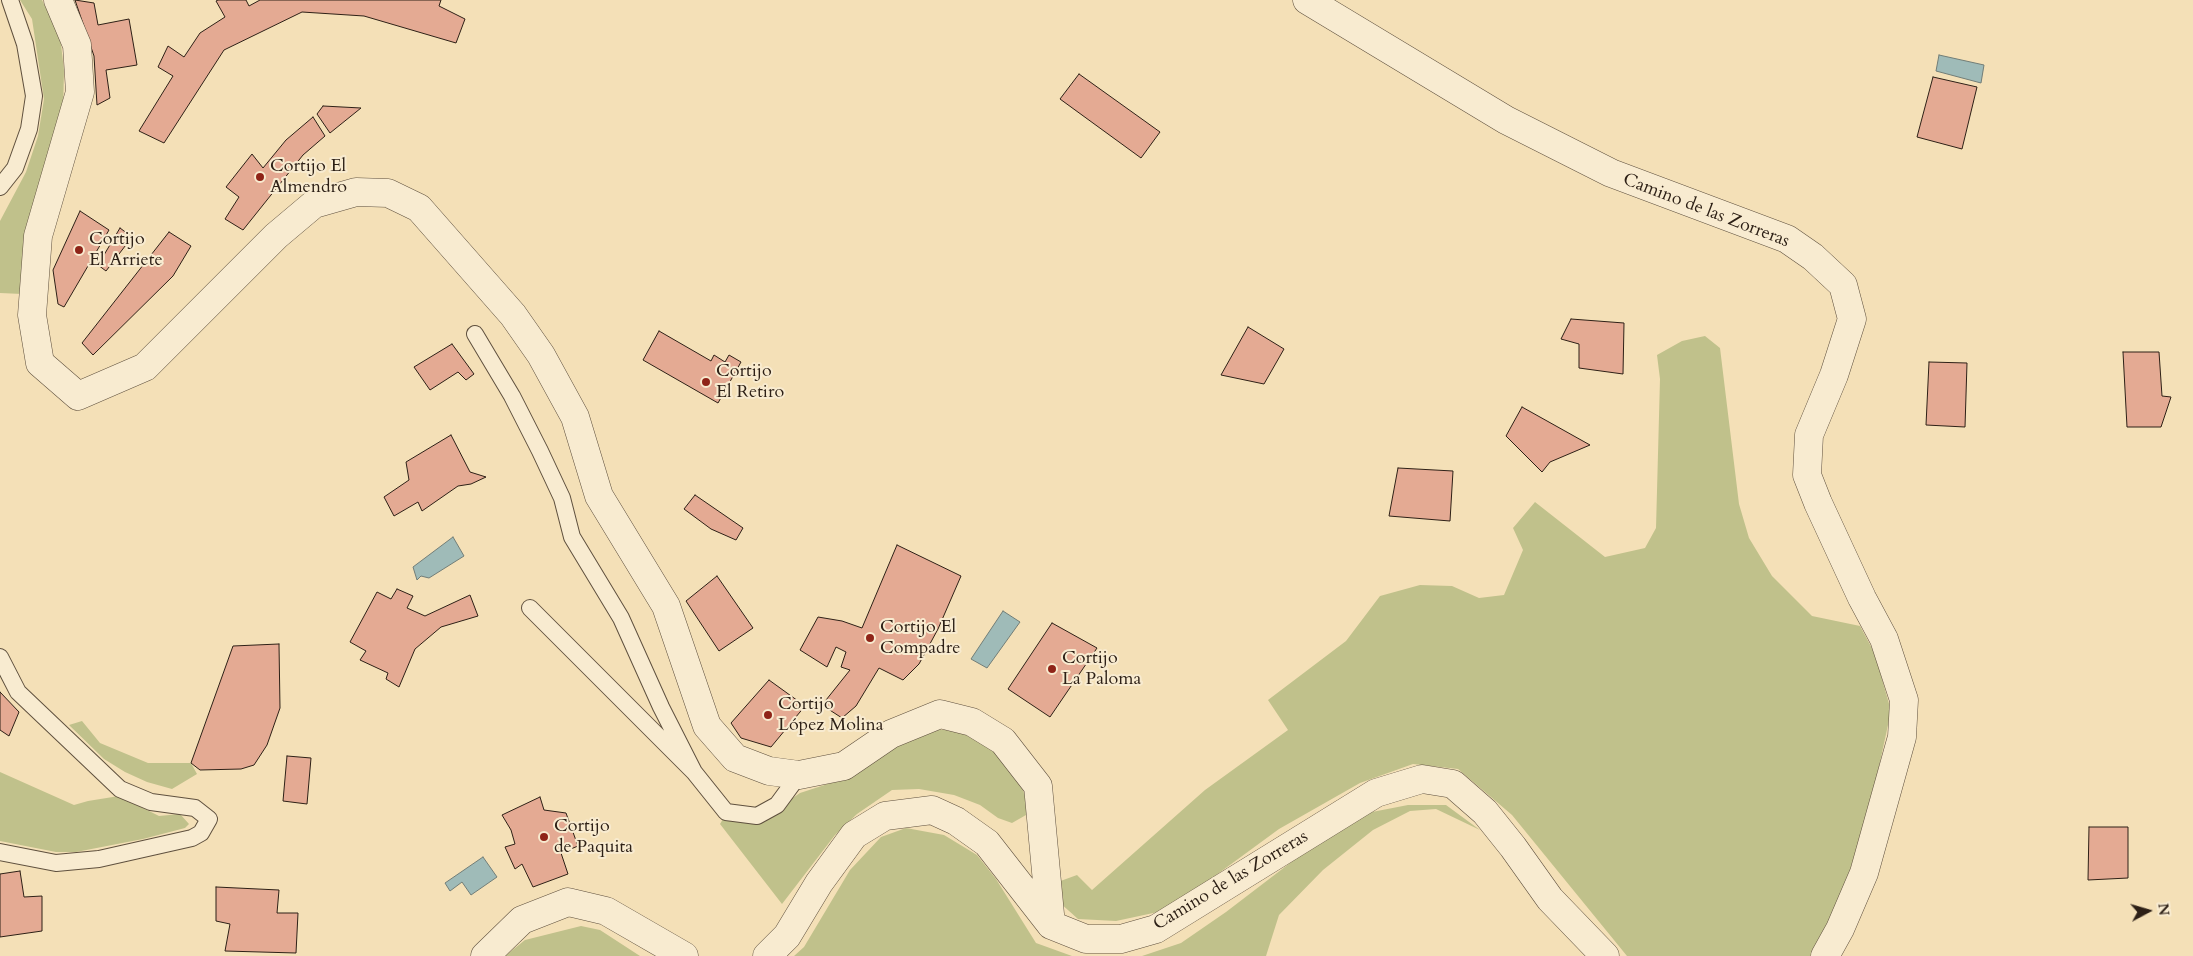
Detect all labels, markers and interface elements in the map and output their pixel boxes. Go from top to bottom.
place label: Cortijo El Almendro [270,156,347,198]
street label: Camino de las Zorreras [1620,169,1792,253]
marker: Cortijo El Almendro [254,171,266,183]
place label: Cortijo El Arriete [89,229,163,272]
marker: Cortijo El Arriete [73,244,85,256]
place label: Cortijo El Retiro [716,361,784,404]
marker: Cortijo El Retiro [700,376,712,388]
place label: Cortijo El Compadre [880,617,960,660]
marker: Cortijo El Compadre [864,632,876,644]
place label: Cortijo La Paloma [1062,648,1141,691]
marker: Cortijo La Paloma [1046,663,1058,675]
place label: Cortijo López Molina [778,694,884,736]
marker: Cortijo López Molina [762,709,774,721]
place label: Cortijo de Paquita [554,816,633,859]
street label: Camino de las Zorreras [1150,826,1312,936]
marker: Cortijo de Paquita [538,831,550,843]
north arrow [2123,886,2173,936]
text: N [2153,902,2173,916]

